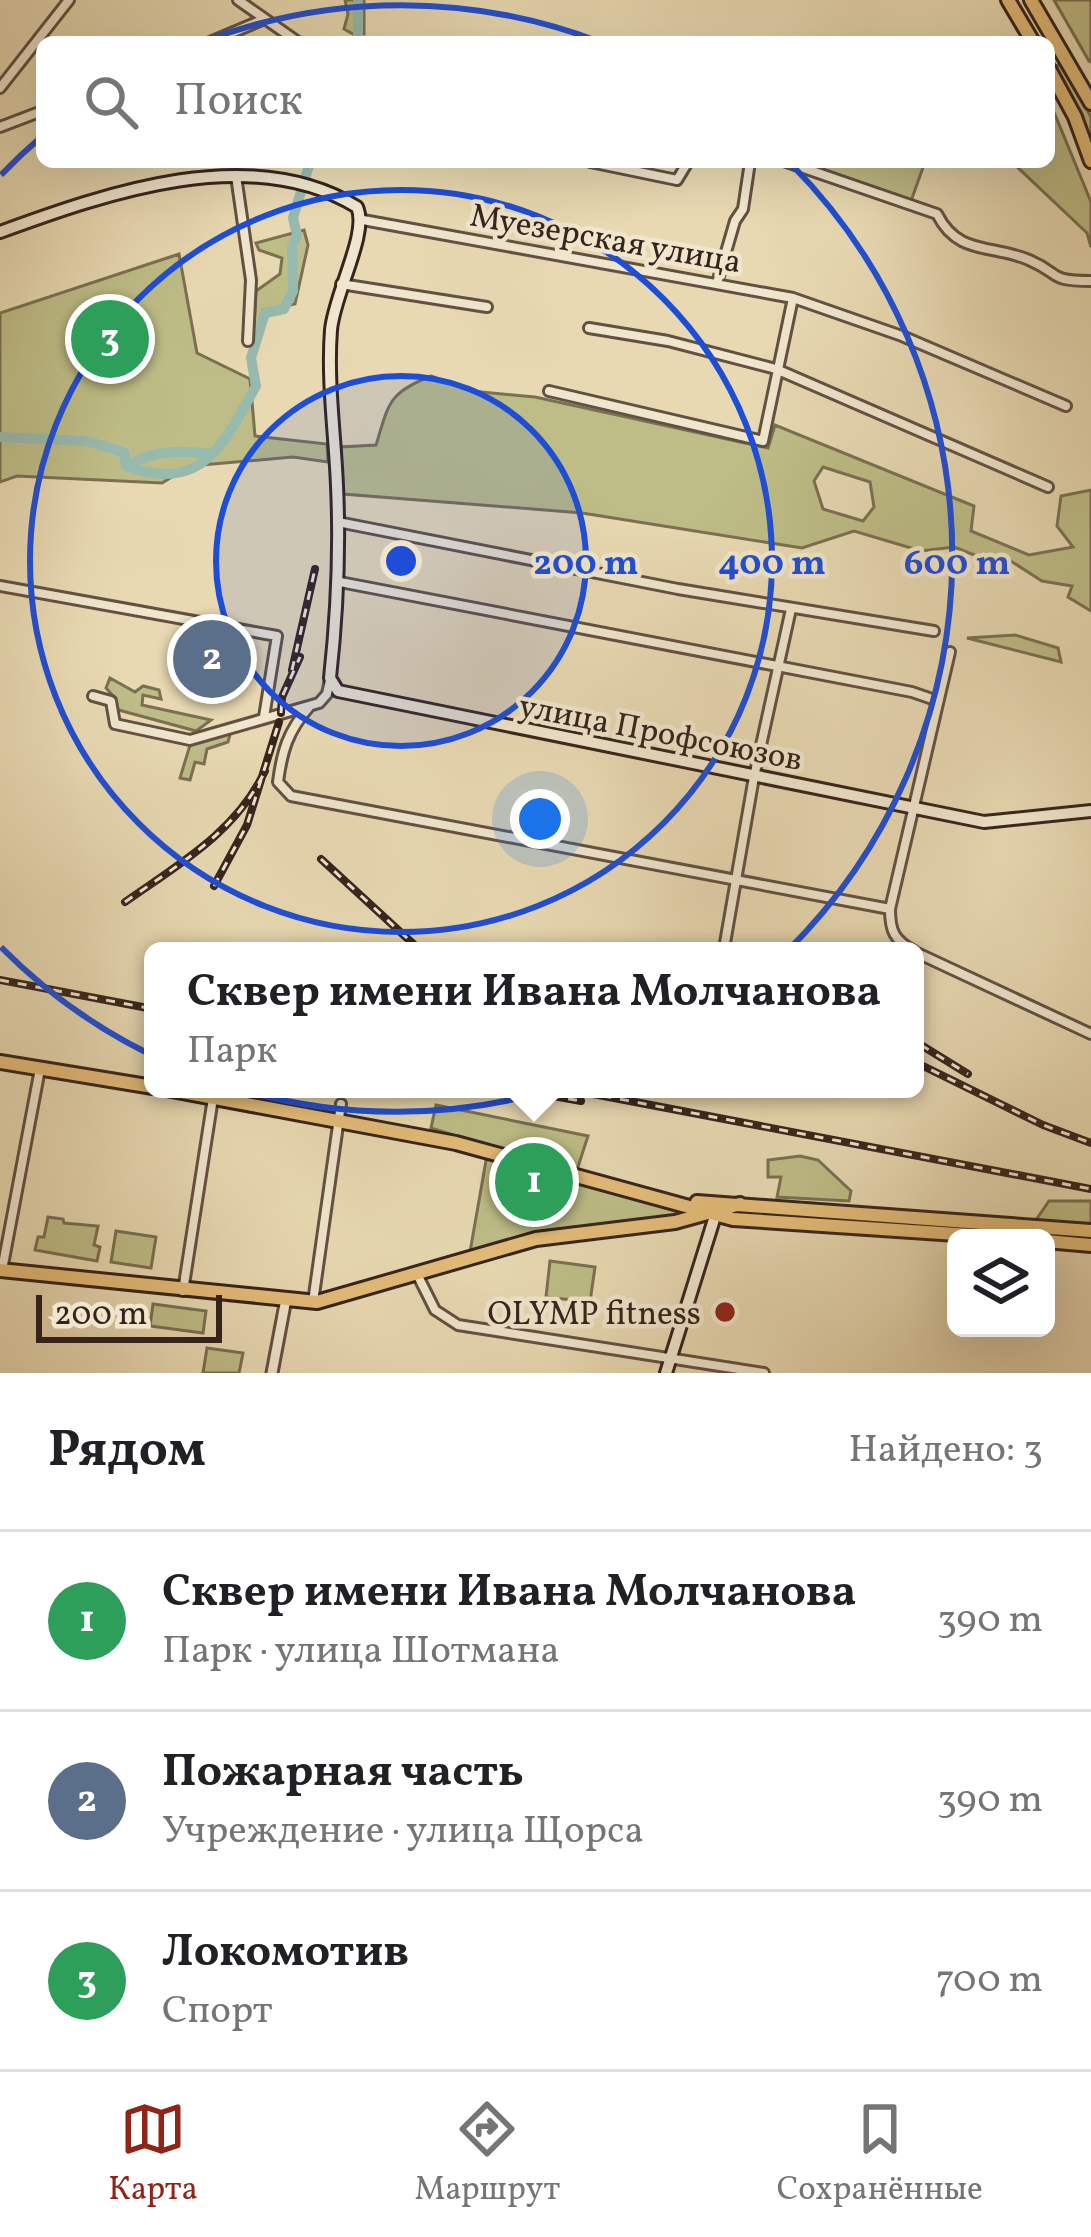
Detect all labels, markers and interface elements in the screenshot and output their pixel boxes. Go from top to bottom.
search box [36,36,1055,168]
icon: search [78,69,144,135]
text: Поиск [174,71,303,134]
street label: Муезерская улица [466,194,744,287]
pin: 3 [71,294,149,384]
centre of rings [380,540,422,582]
text: 200 m [533,540,639,590]
text: 400 m [718,540,826,590]
text: 600 m [904,540,1010,590]
pin: 2 [173,614,251,704]
street label: улица Профсоюзов [514,685,806,785]
your location [510,789,570,849]
popup [144,942,924,1098]
text: Сквер имени Ивана Молчанова [187,962,881,1025]
text: Парк [187,1025,277,1079]
pin: 1 [495,1137,573,1227]
map controls [947,1229,1055,1337]
button: layers [947,1229,1055,1337]
scale bar [36,1289,222,1342]
text: 200 m [54,1293,148,1339]
place label: OLYMP fitness [488,1293,701,1339]
marker: OLYMP fitness [712,1299,738,1325]
text: Рядом [48,1416,206,1487]
text: Найдено: 3 [848,1424,1043,1478]
text: Сквер имени Ивана Молчанова [162,1562,856,1625]
text: 1 [79,1594,95,1648]
text: 390 m [937,1594,1043,1648]
text: Парк · улица Шотмана [162,1625,560,1679]
text: Пожарная часть [162,1742,524,1805]
text: 2 [77,1774,97,1828]
text: 390 m [937,1774,1043,1828]
text: Учреждение · улица Щорса [162,1805,644,1859]
text: Локомотив [162,1922,409,1985]
text: 3 [77,1954,97,2008]
text: 700 m [936,1954,1043,2008]
text: Спорт [162,1985,273,2039]
tab: Карта [108,2096,198,2214]
tab: Маршрут [415,2096,560,2214]
tab: Сохранённые [777,2096,983,2214]

